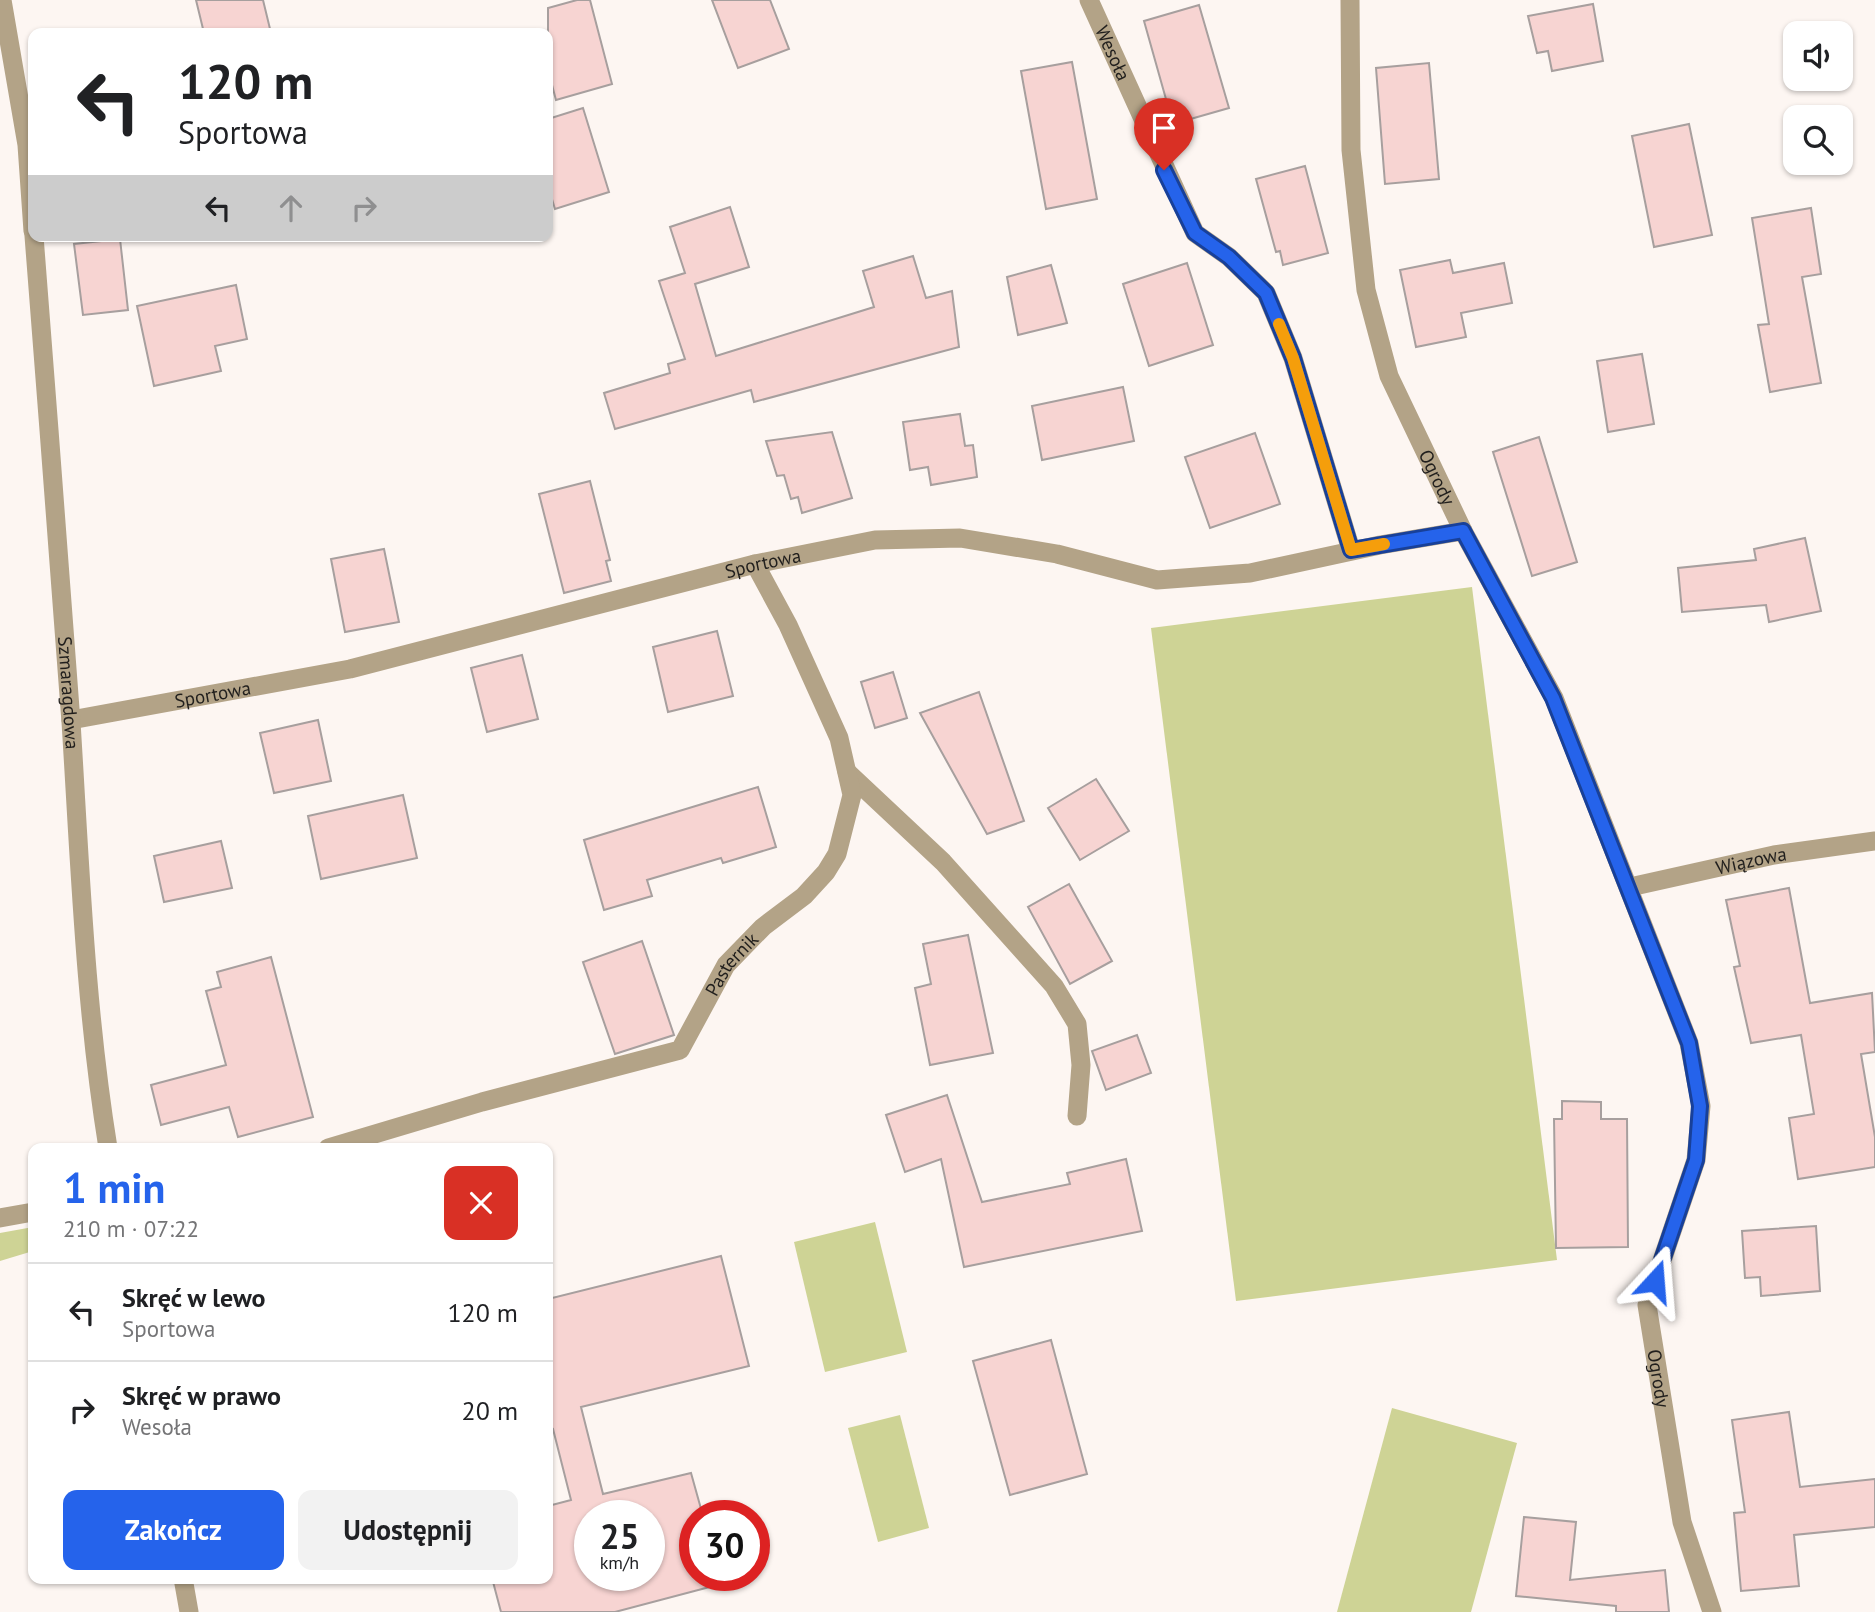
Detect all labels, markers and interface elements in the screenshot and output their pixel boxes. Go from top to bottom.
map controls [1783,21,1853,175]
button: sound [1783,21,1853,91]
street label: Wesoła [1090,22,1136,84]
text: 120 m [178,49,313,113]
icon: left [63,56,154,147]
pin [1134,98,1194,170]
button: search [1783,105,1853,175]
icon: arrive [1145,109,1183,147]
text: Sportowa [178,111,308,153]
icon: left [199,189,237,227]
icon: ahead [272,189,310,227]
icon: right [345,189,383,227]
street label: Ogrody [1414,445,1461,509]
street label: Sportowa [722,543,803,583]
street label: Szmaragdowa [53,635,85,750]
street label: Sportowa [173,675,253,713]
street label: Wiązowa [1713,841,1788,880]
street label: Pasternik [700,927,763,1000]
text: 1 min [63,1160,165,1215]
button: close [444,1166,518,1240]
text: 210 m · 07:22 [63,1214,199,1243]
position arrow [1618,1244,1692,1318]
text: Skręć w lewo [122,1281,266,1314]
icon: left [63,1293,101,1331]
text: 120 m [447,1296,518,1329]
text: Sportowa [122,1314,215,1343]
street label: Ogrody [1642,1347,1675,1410]
text: Skręć w prawo [122,1379,281,1412]
icon: right [63,1391,101,1429]
text: 20 m [462,1394,518,1427]
text: Wesoła [122,1412,192,1441]
button: Zakończ [63,1490,284,1570]
button: Udostępnij [298,1490,518,1570]
speed limit sign: 30 [679,1500,770,1591]
text: 25 [600,1513,639,1559]
text: km/h [600,1551,639,1574]

